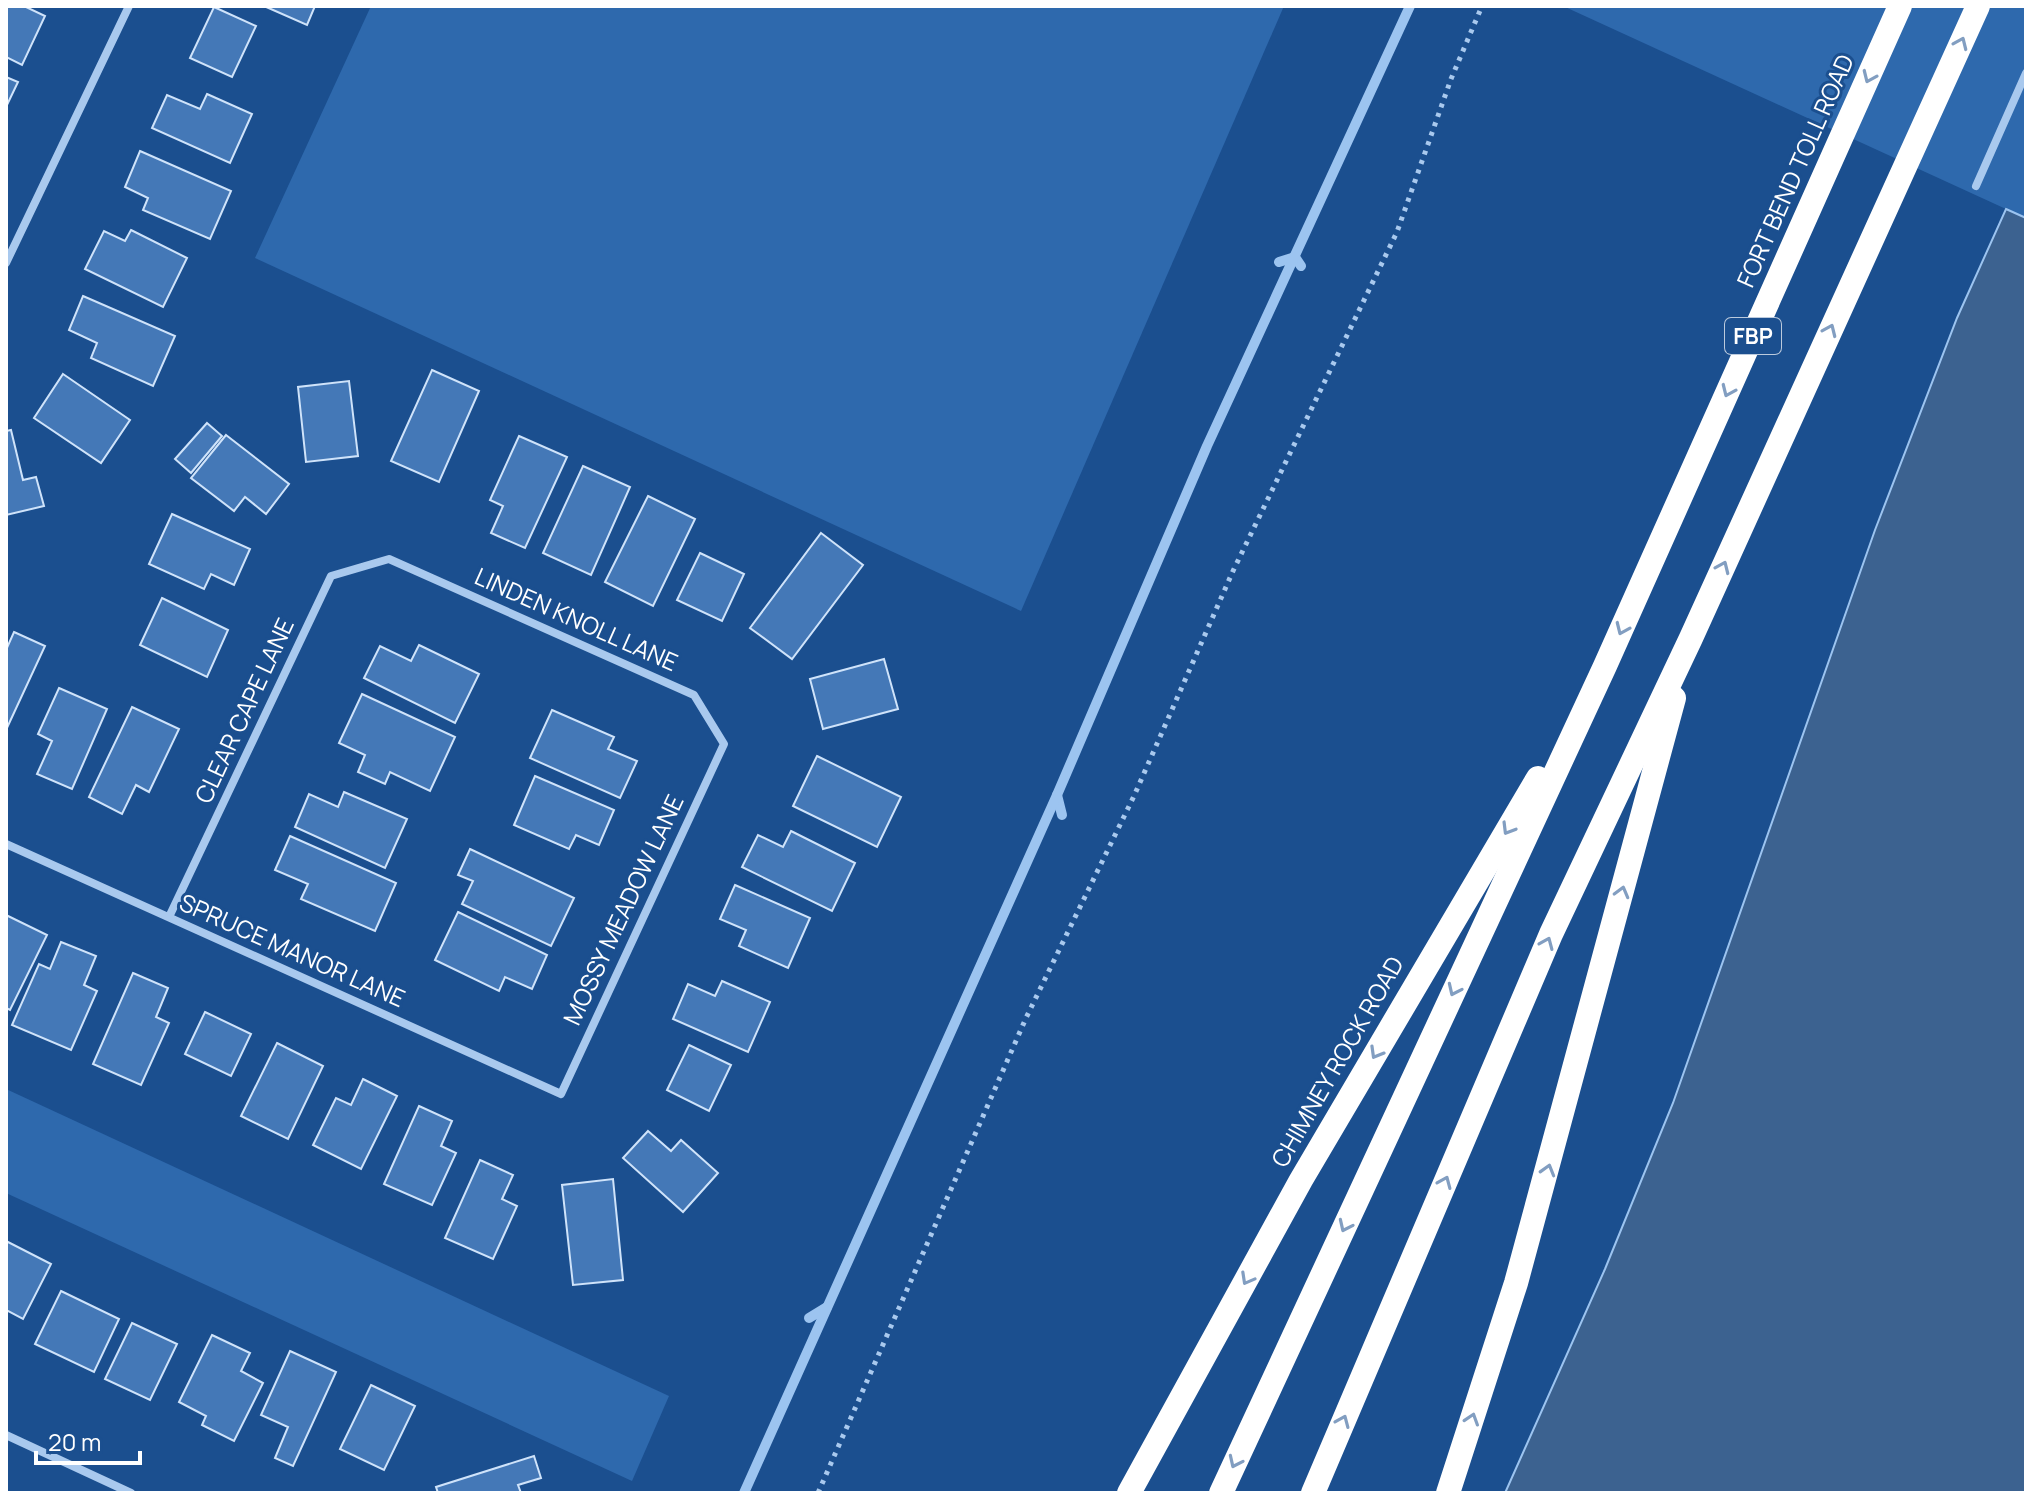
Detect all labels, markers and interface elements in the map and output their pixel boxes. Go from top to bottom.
one-way arrow [1951,36,1967,51]
street label: FORT BEND TOLL ROAD [1728,49,1861,292]
one-way arrow [1862,69,1878,83]
road number: FBP [1725,318,1781,354]
one-way arrow [1821,324,1837,339]
one-way arrow [1722,383,1738,397]
street label: LINDEN KNOLL LANE [470,559,683,678]
one-way arrow [1713,561,1729,575]
street label: CLEAR CAPE LANE [186,612,301,808]
one-way arrow [1616,620,1632,635]
street label: MOSSY MEADOW LANE [555,789,691,1030]
one-way arrow [1502,820,1518,835]
street label: SPRUCE MANOR LANE [175,885,411,1014]
one-way arrow [1613,886,1630,900]
one-way arrow [1538,937,1554,951]
street label: CHIMNEY ROCK ROAD [1263,950,1411,1173]
one-way arrow [1448,982,1464,997]
one-way arrow [1370,1044,1386,1059]
one-way arrow [1539,1164,1555,1178]
one-way arrow [1436,1176,1452,1190]
one-way arrow [1339,1218,1355,1233]
one-way arrow [1241,1270,1257,1284]
one-way arrow [1462,1413,1478,1427]
scale bar [36,1415,140,1465]
one-way arrow [1334,1415,1350,1429]
text: 20 m [48,1425,101,1458]
one-way arrow [1229,1454,1245,1468]

